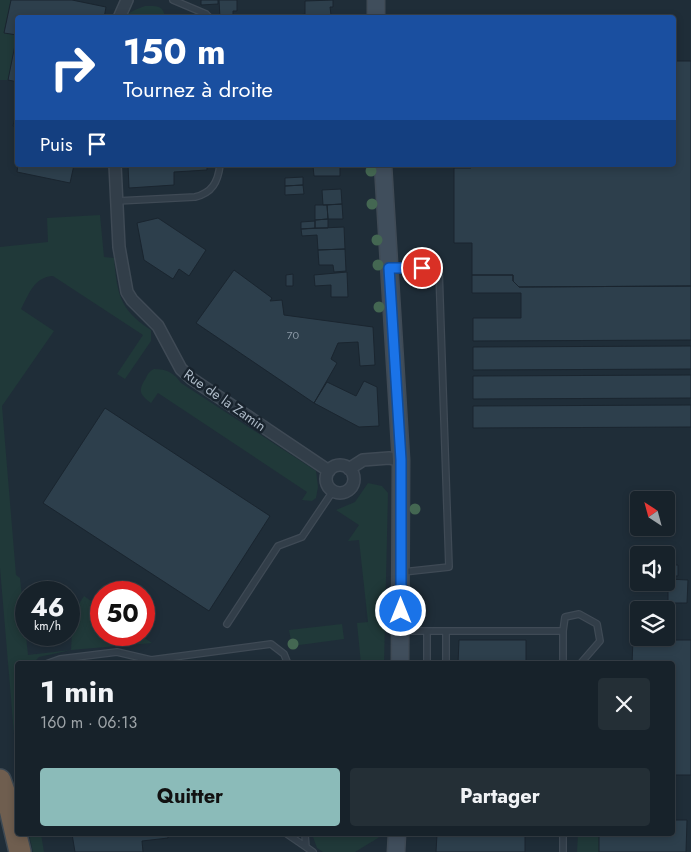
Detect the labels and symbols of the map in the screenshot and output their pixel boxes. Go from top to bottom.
pin [401,247,443,289]
house number: 70 [287,327,300,343]
street label: Rue de la Zamin [180,364,270,436]
north arrow [630,491,675,536]
speed limit sign: 50 [90,581,155,646]
position arrow [374,584,426,636]

